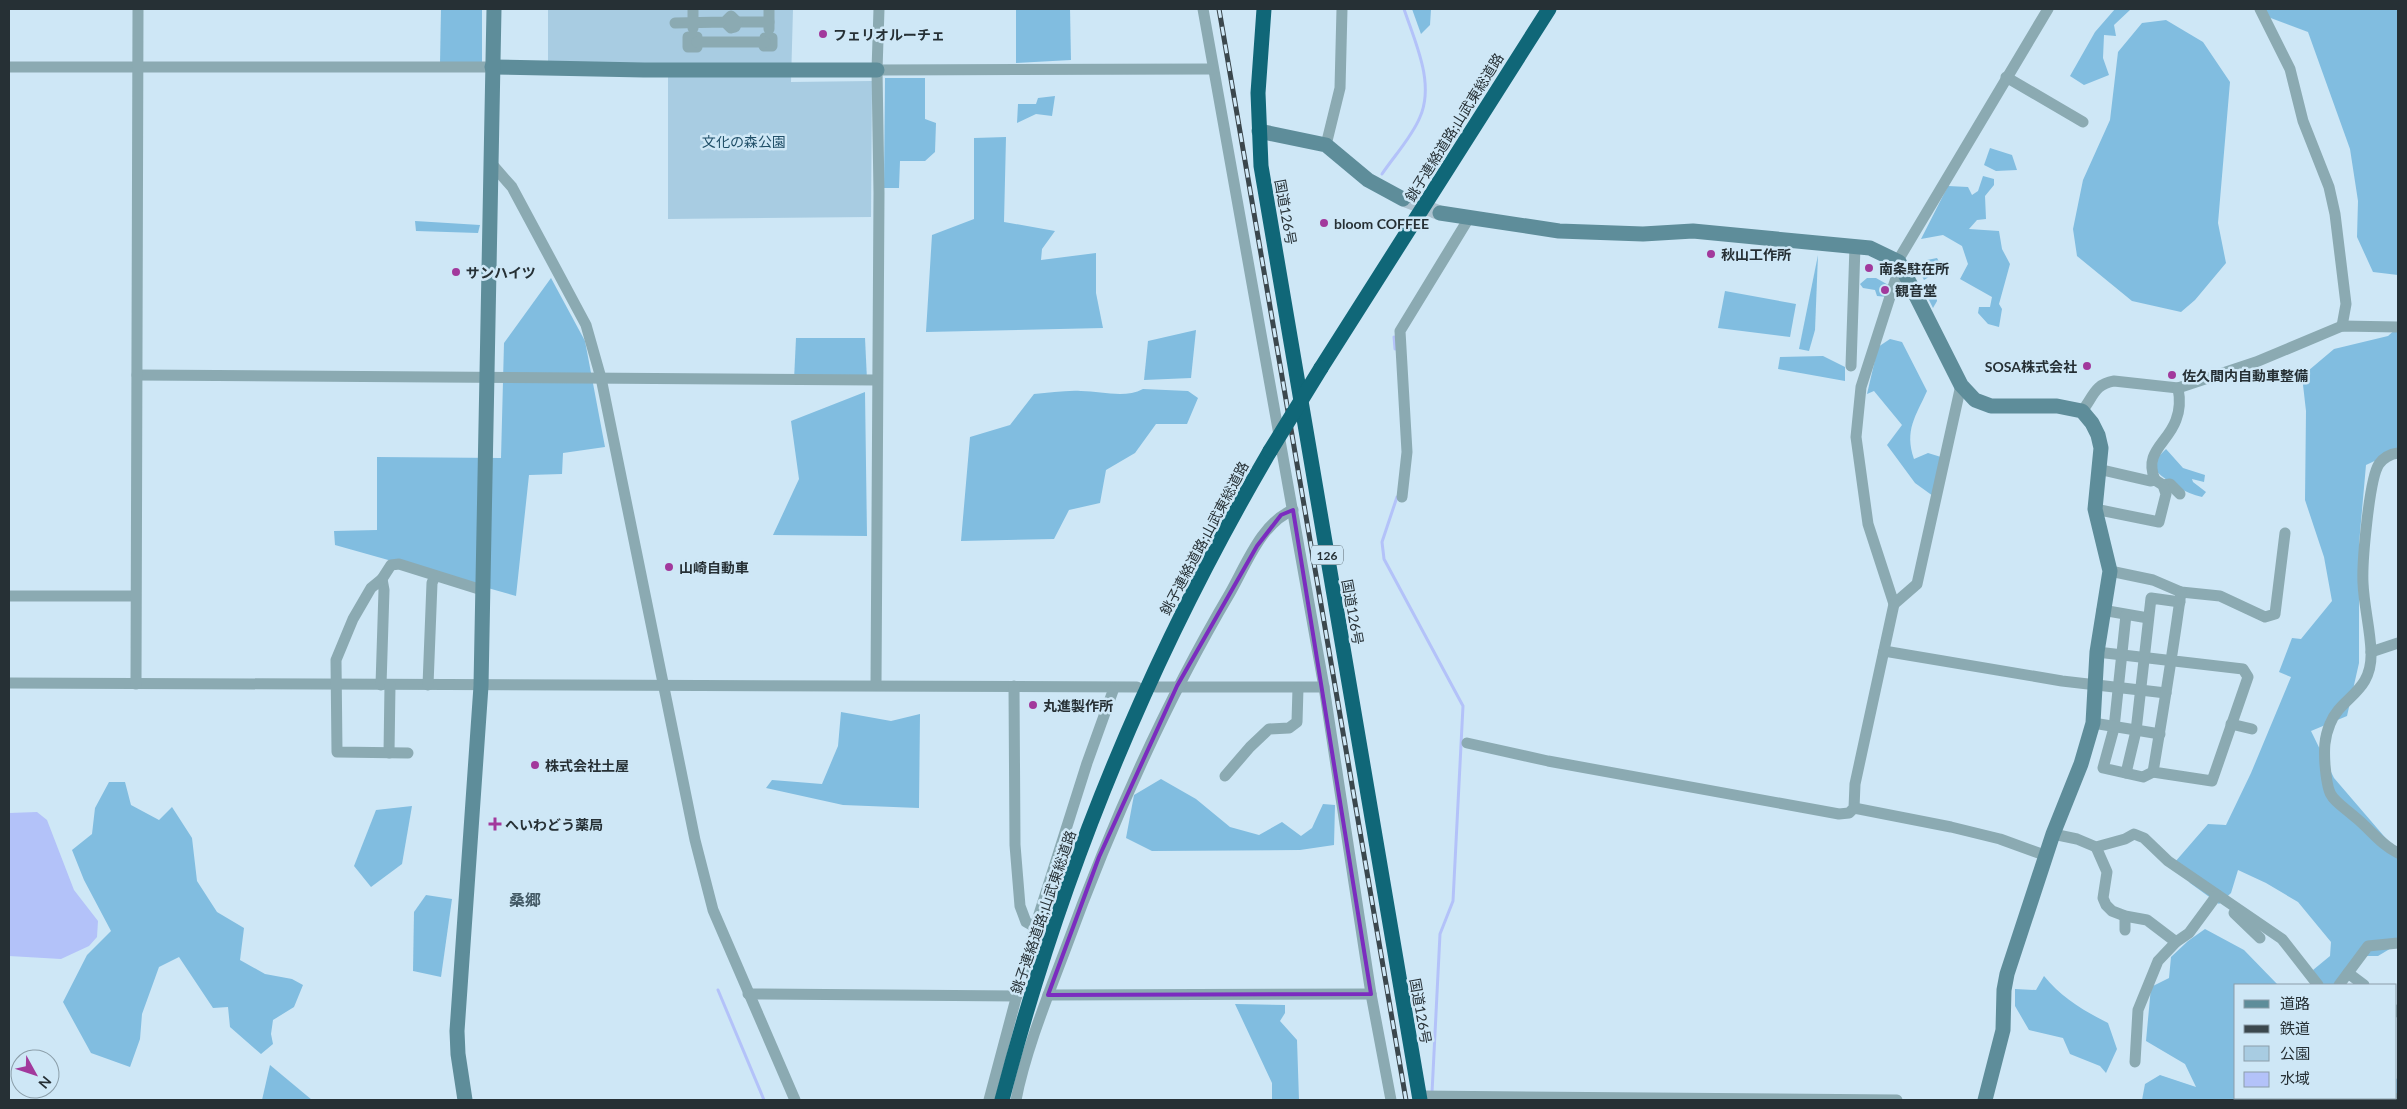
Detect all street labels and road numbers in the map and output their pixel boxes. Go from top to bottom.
street label: 銚子連絡道路;山武東総道路 [1401,50,1507,204]
street label: 国道126号 [1272,178,1300,246]
street label: 銚子連絡道路;山武東総道路 [1156,458,1252,618]
road number: 126 [1311,546,1343,564]
street label: 国道126号 [1339,578,1367,646]
street label: 銚子連絡道路;山武東総道路 [1007,828,1079,996]
street label: 国道126号 [1407,977,1435,1045]

